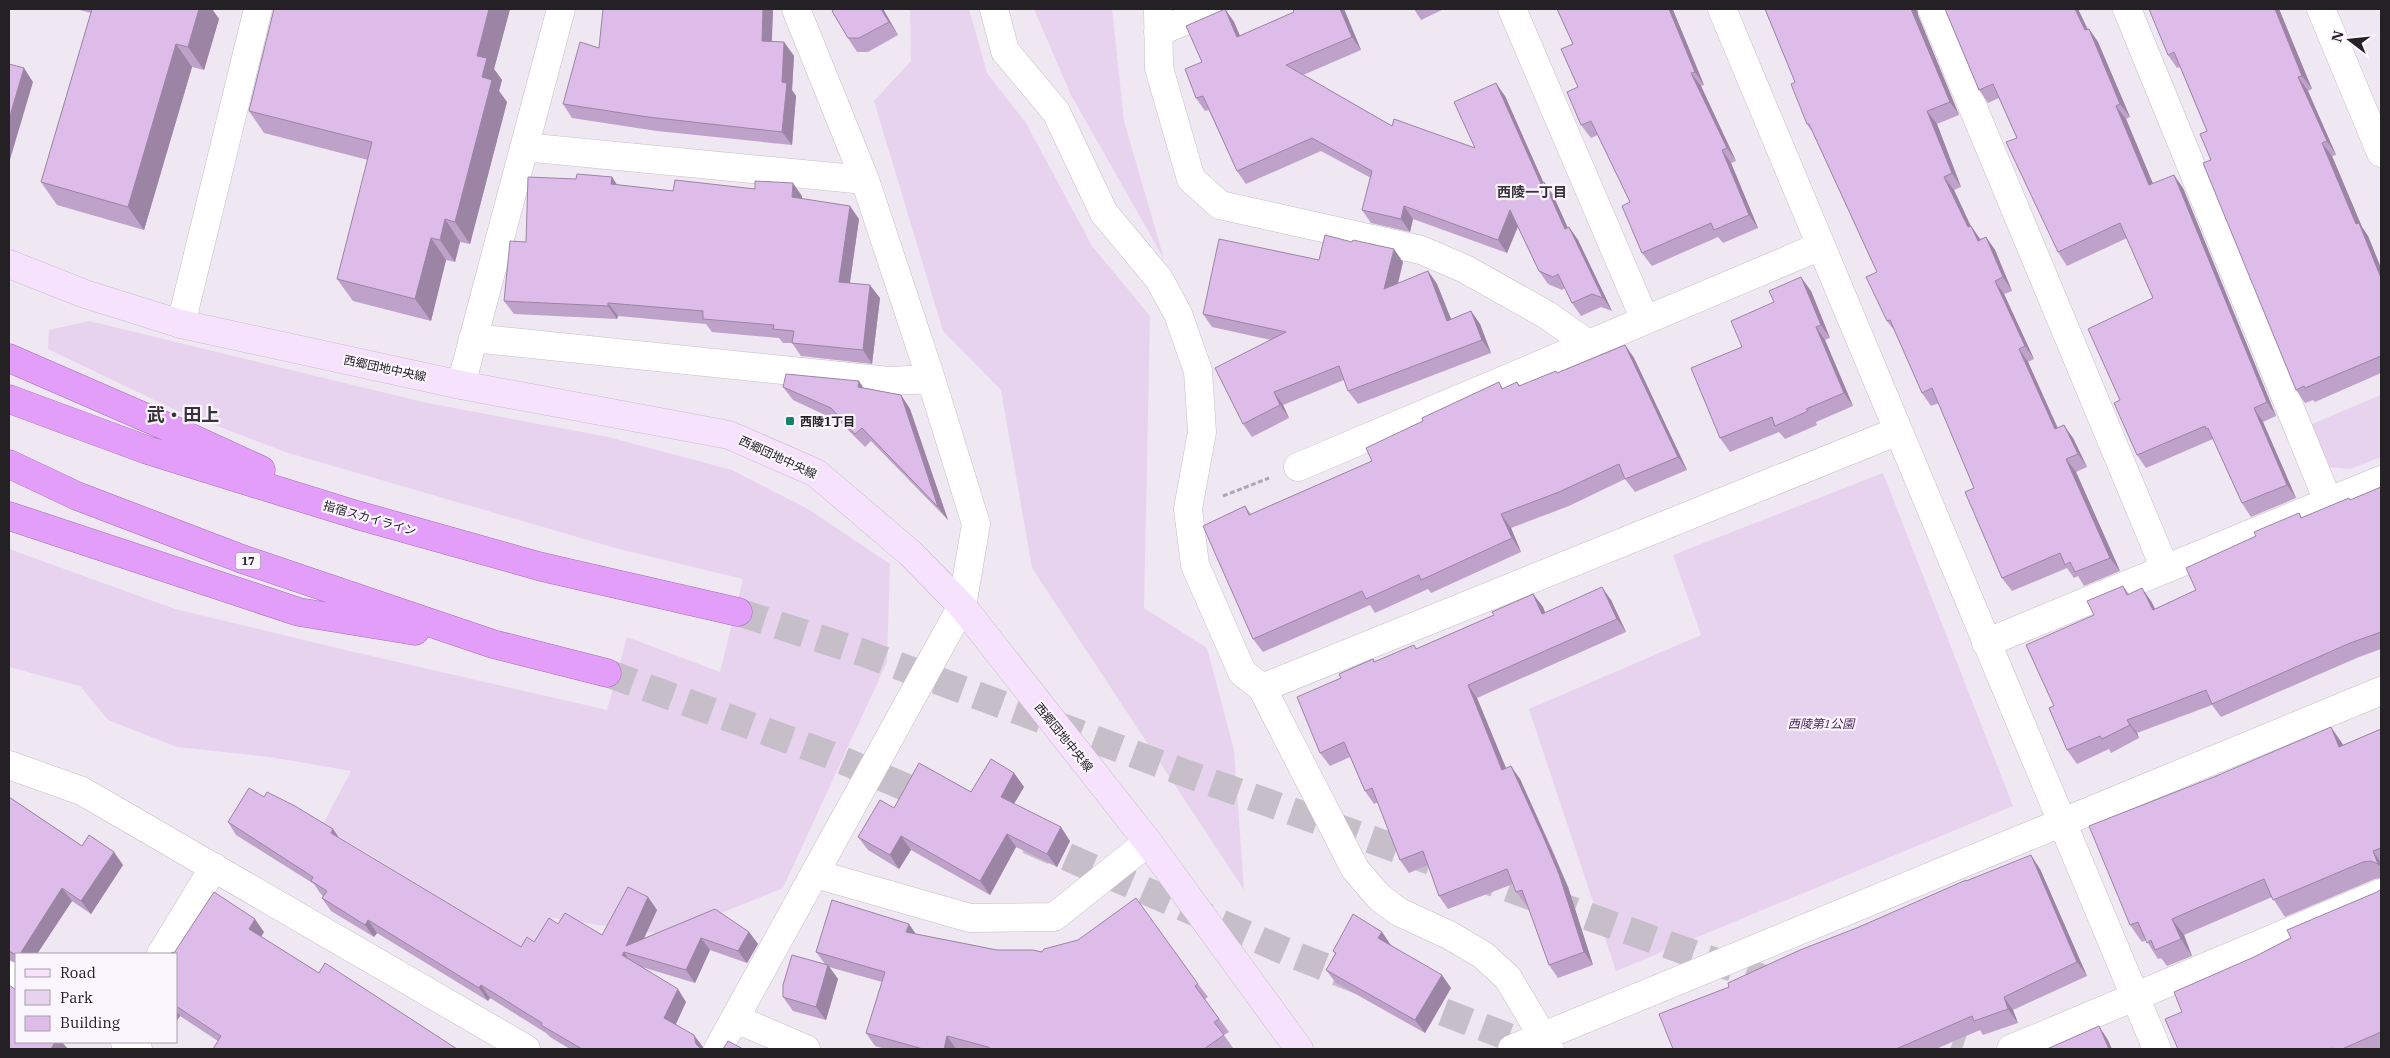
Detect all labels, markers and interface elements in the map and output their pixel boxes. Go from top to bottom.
north arrow [2325,15,2375,65]
text: N [2327,29,2348,44]
district label: 西陵一丁目 [1497,183,1567,201]
street label: 西郷団地中央線 [342,352,428,384]
district label: 武・田上 [147,403,219,426]
place label: 西陵1丁目 [800,414,855,429]
marker: 西陵1丁目 [784,415,796,427]
street label: 西郷団地中央線 [737,432,819,482]
street label: 指宿スカイライン [322,498,418,538]
road number: 17 [236,552,260,570]
street label: 西郷団地中央線 [1032,700,1096,774]
park label: 西陵第1公園 [1788,716,1856,731]
legend [15,953,178,1043]
text: Road [60,963,96,982]
text: Park [60,988,93,1007]
text: Building [60,1013,120,1032]

